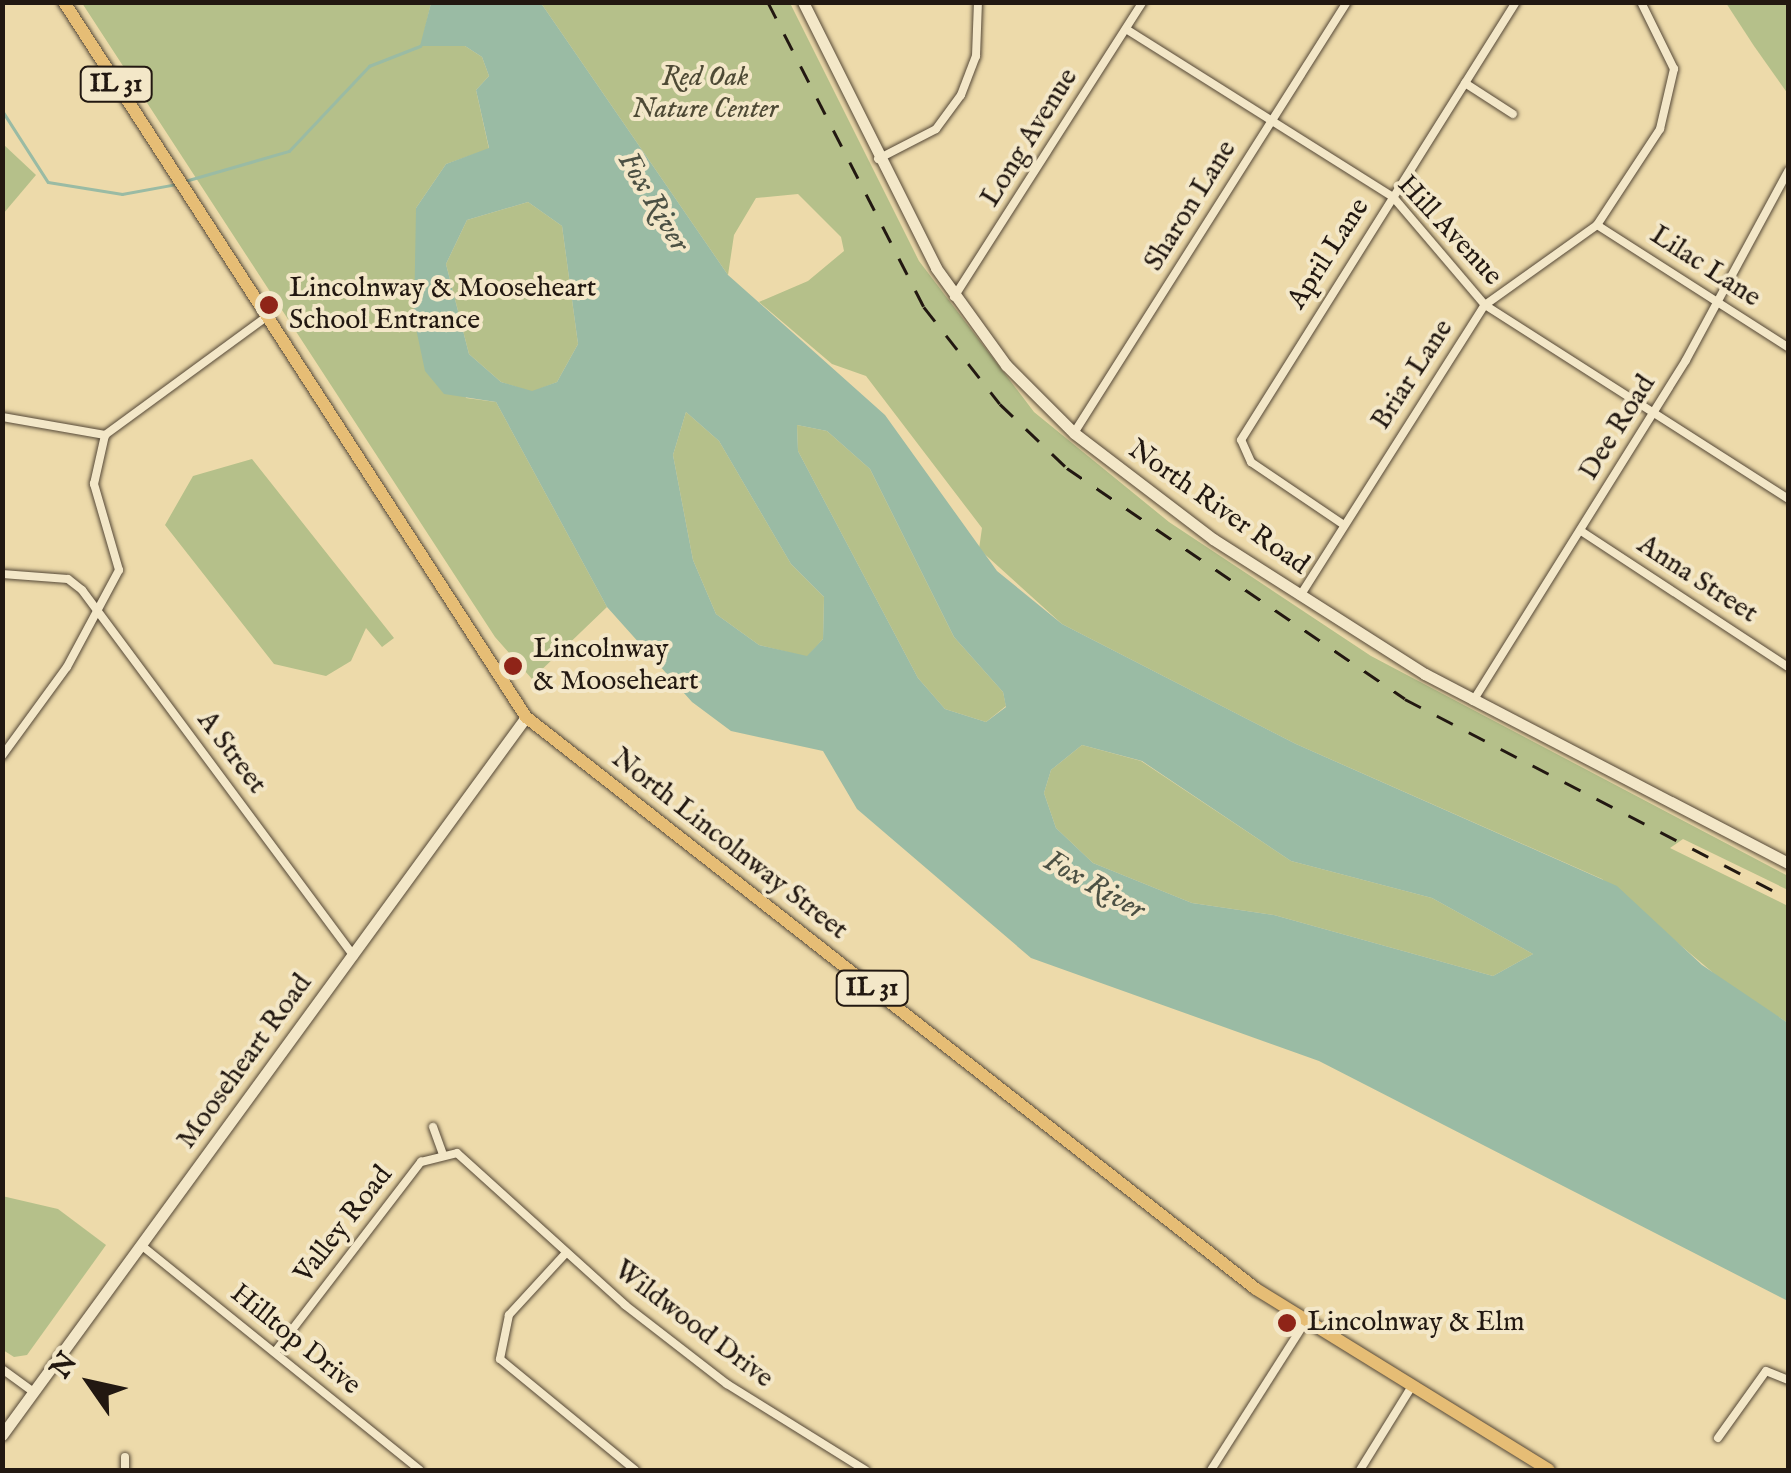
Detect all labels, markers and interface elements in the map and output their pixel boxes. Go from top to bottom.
park label: Red Oak Nature Center [632,61,778,127]
street label: Long Avenue [974,63,1086,213]
road number: IL 31 [78,64,154,104]
street label: Sharon Lane [1138,135,1244,277]
water label: Fox River [609,145,697,259]
street label: Hill Avenue [1389,169,1509,293]
street label: April Lane [1281,192,1377,316]
street label: Lilac Lane [1643,219,1767,315]
place label: Lincolnway & Mooseheart School Entrance [289,272,596,338]
marker: Lincolnway & Mooseheart School Entrance [258,294,280,316]
street label: Briar Lane [1365,314,1461,436]
street label: Dee Road [1573,369,1663,487]
street label: North River Road [1121,433,1315,583]
street label: Anna Street [1631,529,1763,631]
place label: Lincolnway & Mooseheart [533,633,699,699]
marker: Lincolnway & Mooseheart [502,655,524,677]
street label: A Street [189,705,273,801]
street label: North Lincolnway Street [604,742,854,948]
water label: Fox River [1037,844,1151,928]
street label: Mooseheart Road [170,968,320,1156]
road number: IL 31 [834,968,910,1008]
street label: Valley Road [288,1160,400,1290]
street label: Wildwood Drive [607,1254,779,1396]
street label: Hilltop Drive [223,1277,367,1403]
place label: Lincolnway & Elm [1307,1306,1525,1340]
marker: Lincolnway & Elm [1276,1312,1298,1334]
north arrow [40,1333,140,1433]
text: N [43,1346,86,1386]

